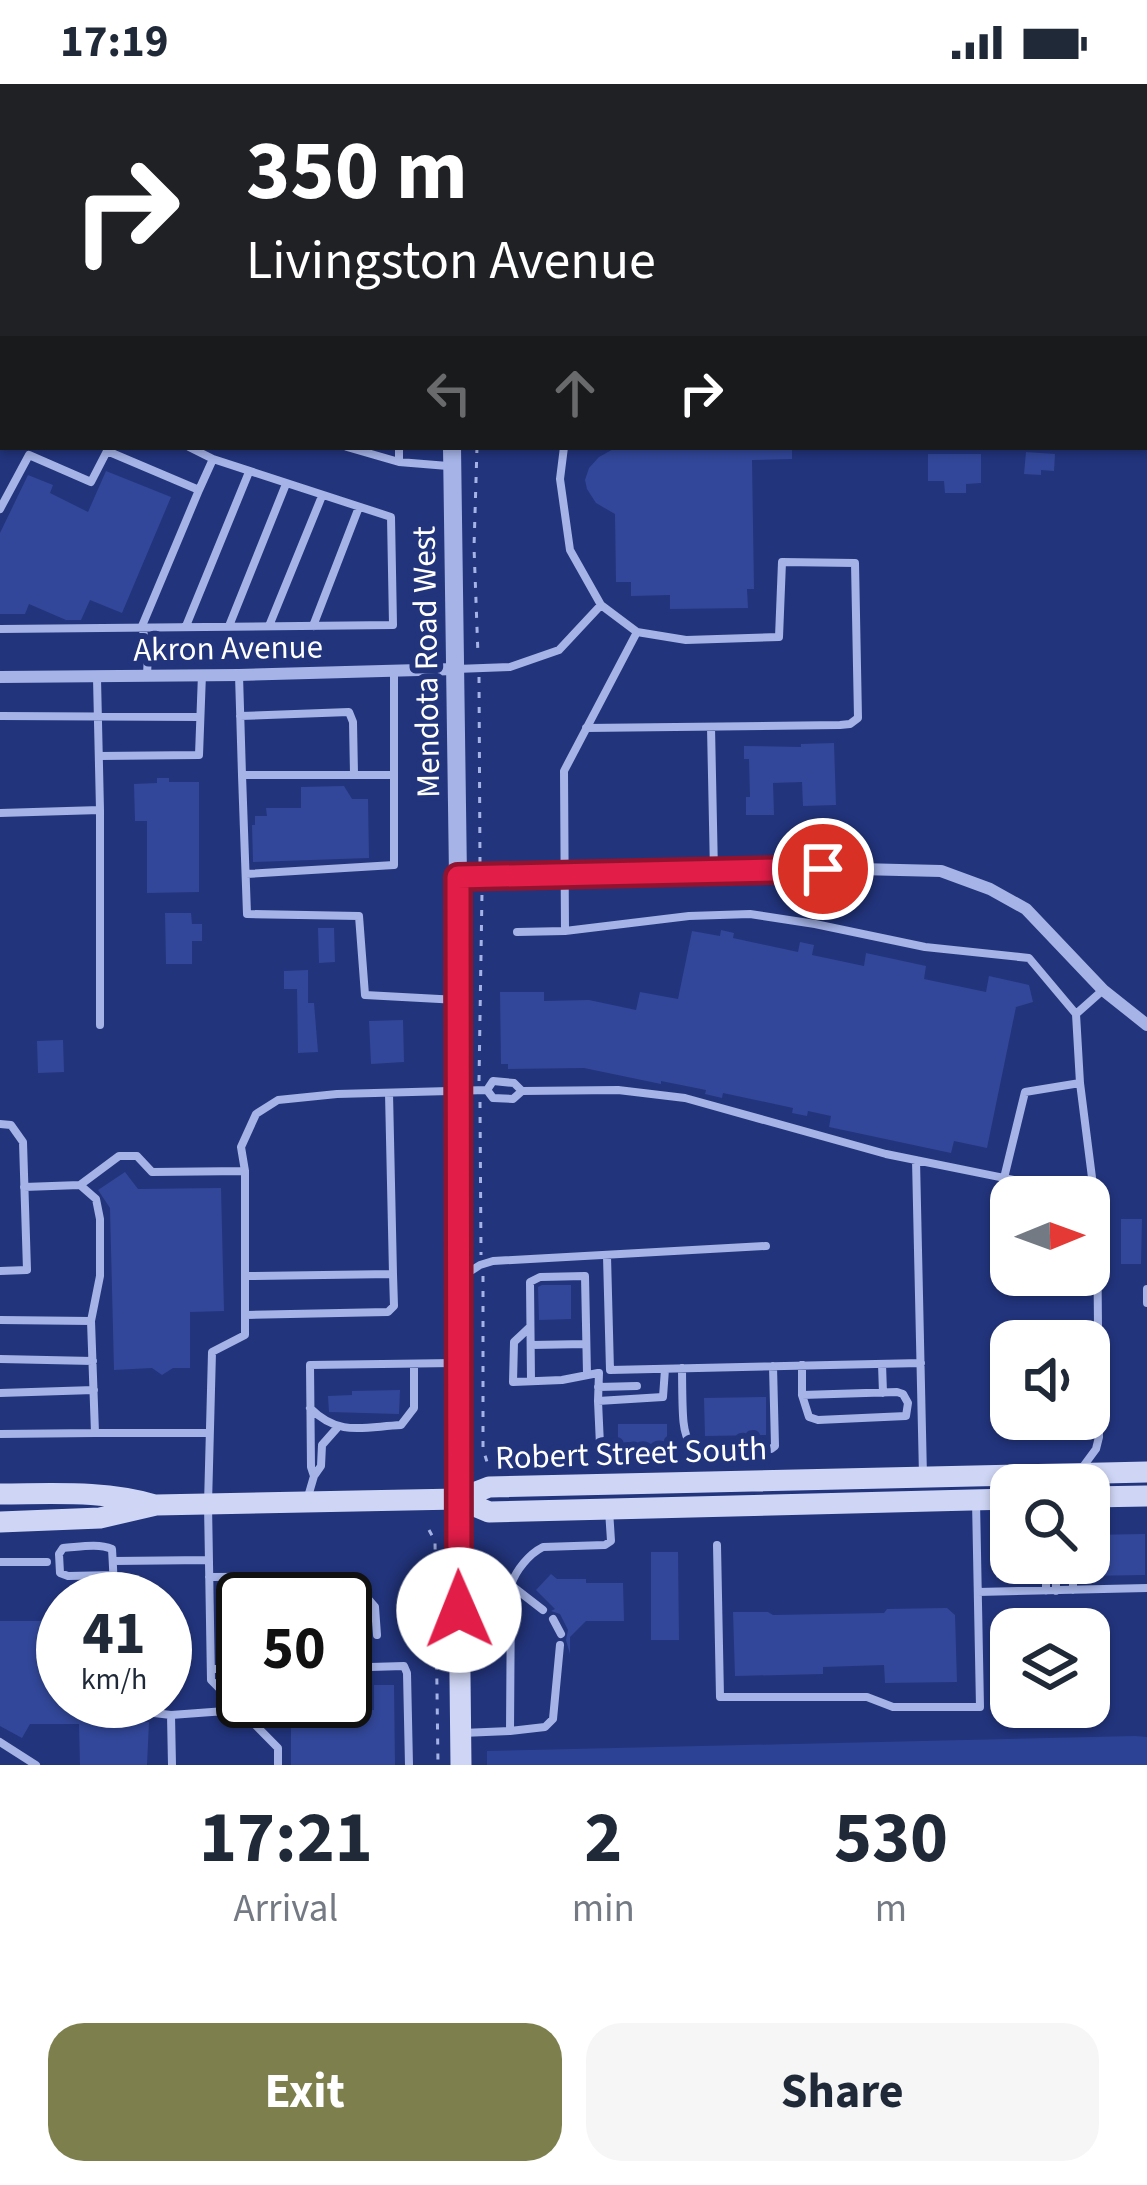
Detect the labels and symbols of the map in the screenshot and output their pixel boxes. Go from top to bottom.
street label: Mendota Road West [401,526,452,798]
street label: Akron Avenue [133,623,323,674]
pin [772,818,874,920]
north arrow [990,1176,1110,1296]
street label: Robert Street South [494,1425,768,1482]
position arrow [396,1547,522,1673]
speed limit sign: 50 [216,1572,372,1728]

